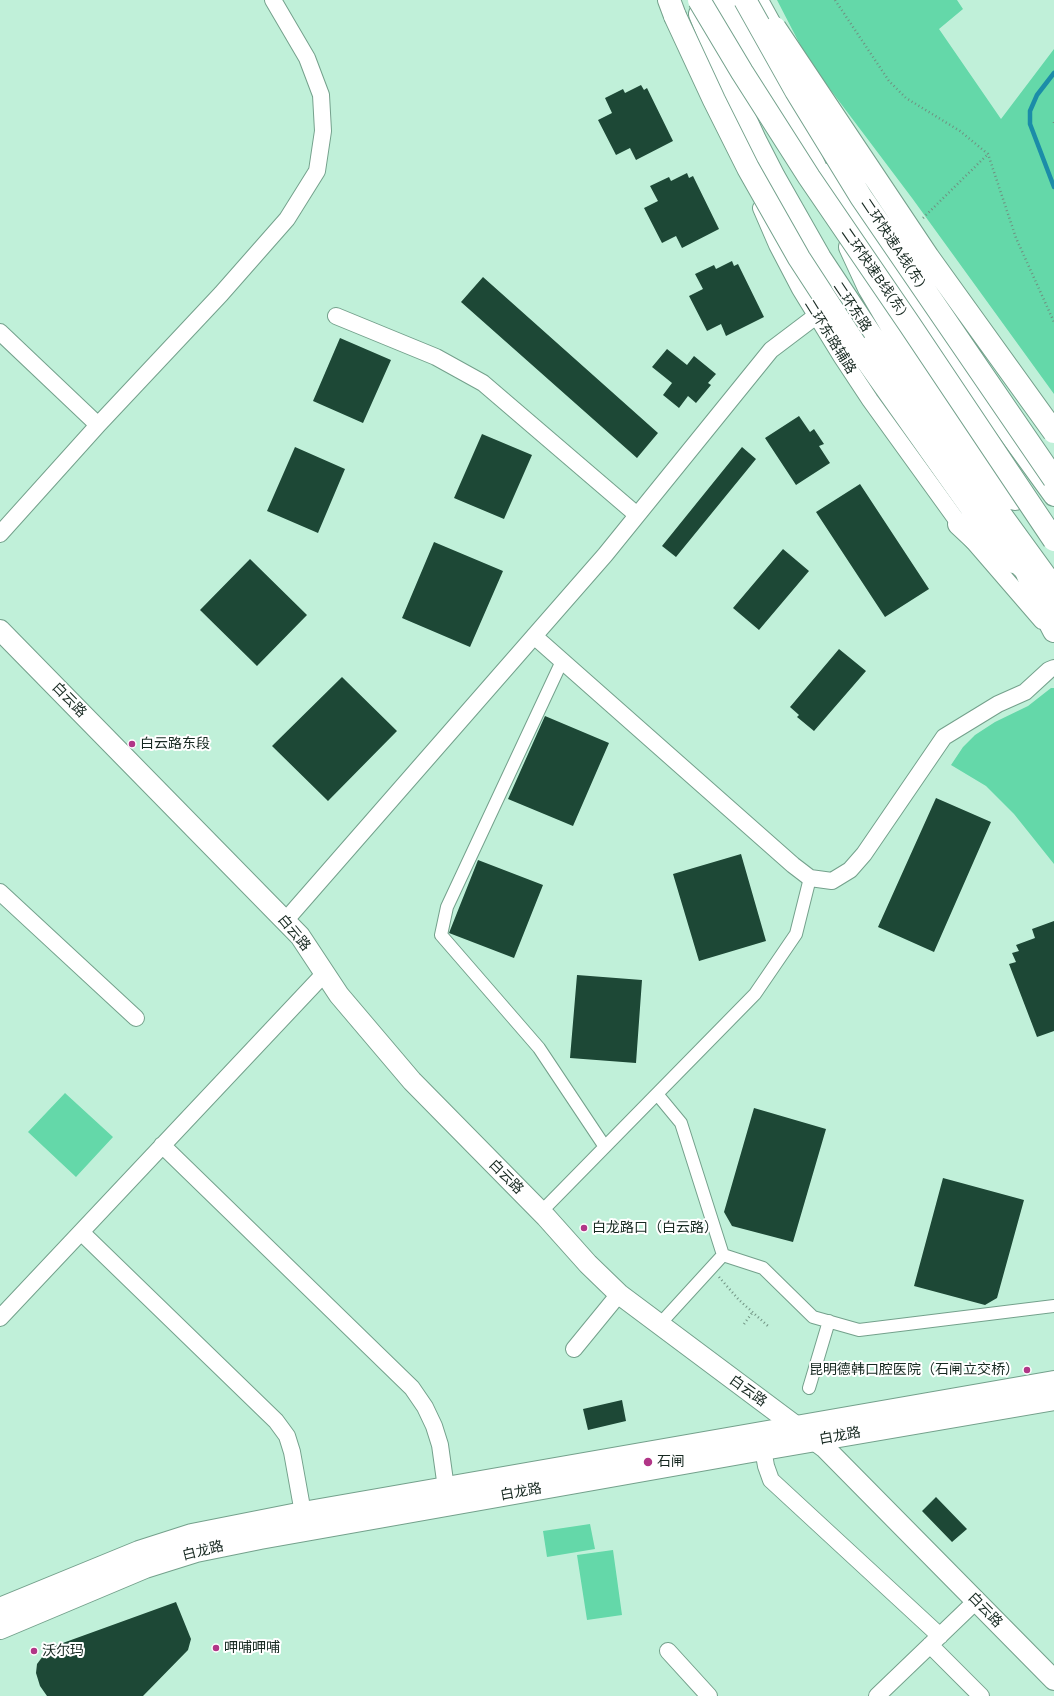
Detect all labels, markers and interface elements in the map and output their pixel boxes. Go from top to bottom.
street label: 二环快速A线(东) [857,196,929,290]
street label: 二环快速B线(东) [838,225,910,319]
street label: 二环东路 [829,279,875,335]
street label: 二环东路辅路 [801,297,859,377]
street label: 白云路 [48,679,90,721]
place label: 白云路东段 [140,736,210,752]
marker: 白云路东段 [127,739,137,749]
street label: 白云路 [274,912,314,954]
street label: 白云路 [485,1156,527,1198]
place label: 白龙路口（白云路） [592,1220,718,1236]
marker: 白龙路口（白云路） [579,1223,589,1233]
place label: 昆明德韩口腔医院（石闸立交桥） [809,1362,1019,1378]
marker: 昆明德韩口腔医院（石闸立交桥） [1022,1365,1032,1375]
street label: 白云路 [726,1372,770,1410]
street label: 白龙路 [818,1424,862,1448]
place label: 石闸 [657,1454,685,1470]
marker: 石闸 [642,1456,654,1468]
street label: 白龙路 [499,1480,543,1504]
street label: 白龙路 [181,1538,225,1564]
street label: 白云路 [964,1589,1006,1631]
place label: 呷哺呷哺 [224,1640,280,1656]
place label: 沃尔玛 [42,1643,84,1659]
marker: 呷哺呷哺 [211,1643,221,1653]
marker: 沃尔玛 [29,1646,39,1656]

